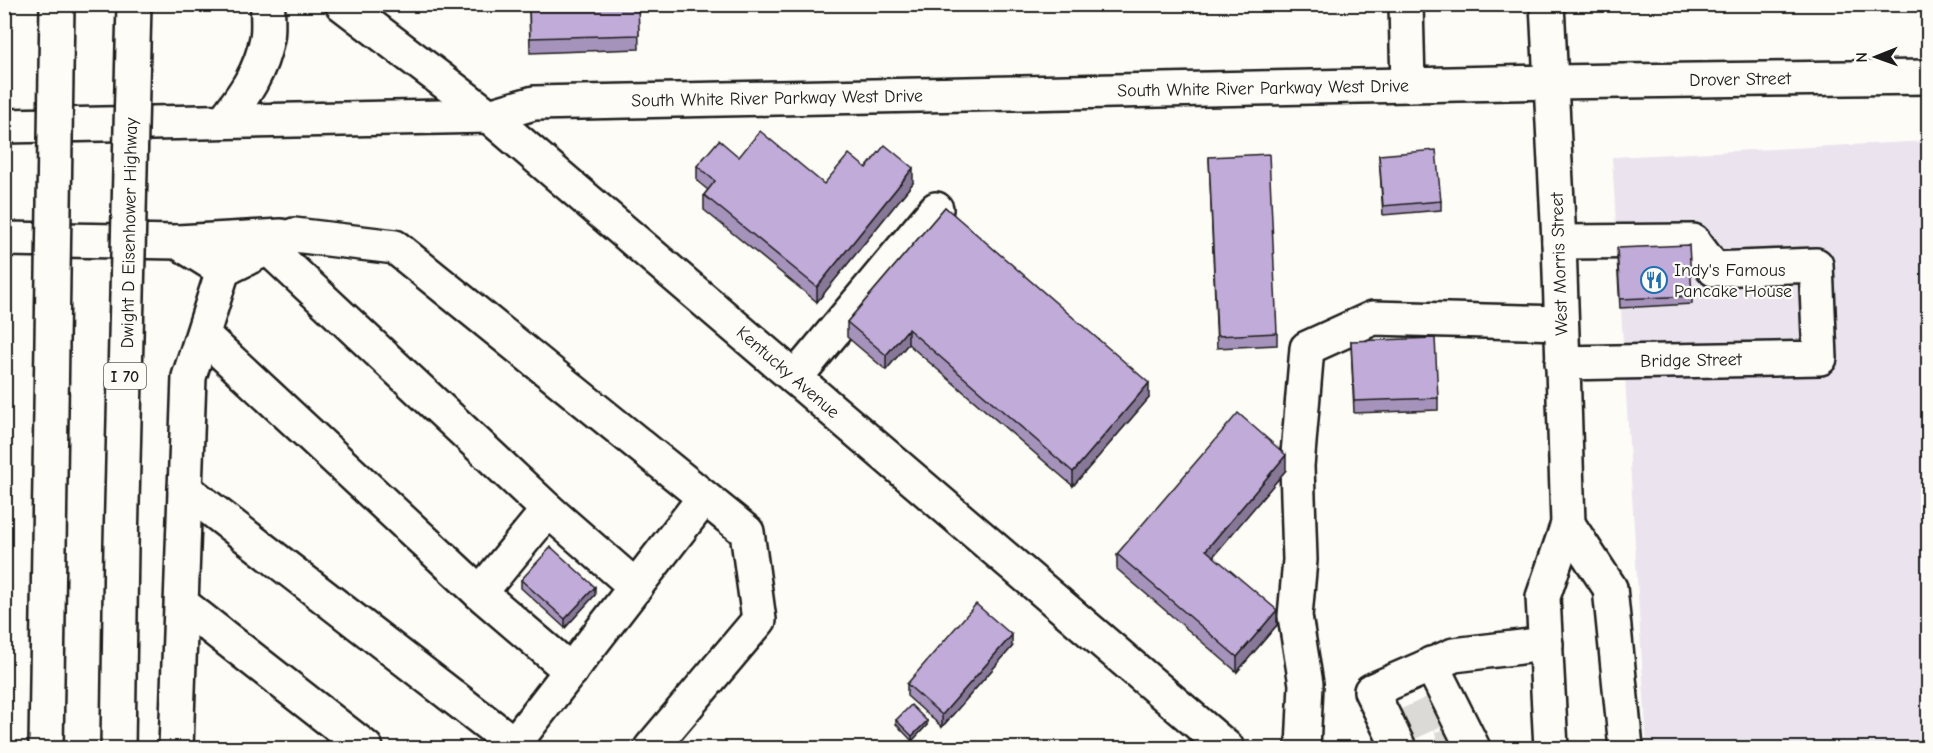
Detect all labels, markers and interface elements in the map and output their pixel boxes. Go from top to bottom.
north arrow [1846,27,1906,87]
text: N [1853,52,1871,63]
street label: Drover Street [1689,68,1792,91]
street label: South White River Parkway West Drive [1117,75,1409,102]
street label: South White River Parkway West Drive [631,85,923,112]
street label: Dwight D Eisenhower Highway [117,116,142,349]
street label: West Morris Street [1546,191,1572,336]
place label: Indy's Famous Pancake House [1674,260,1792,302]
restaurant icon: Indy's Famous Pancake House [1639,265,1669,295]
street label: Kentucky Avenue [732,322,843,423]
street label: Bridge Street [1640,349,1743,372]
road number: I 70 [104,363,146,389]

